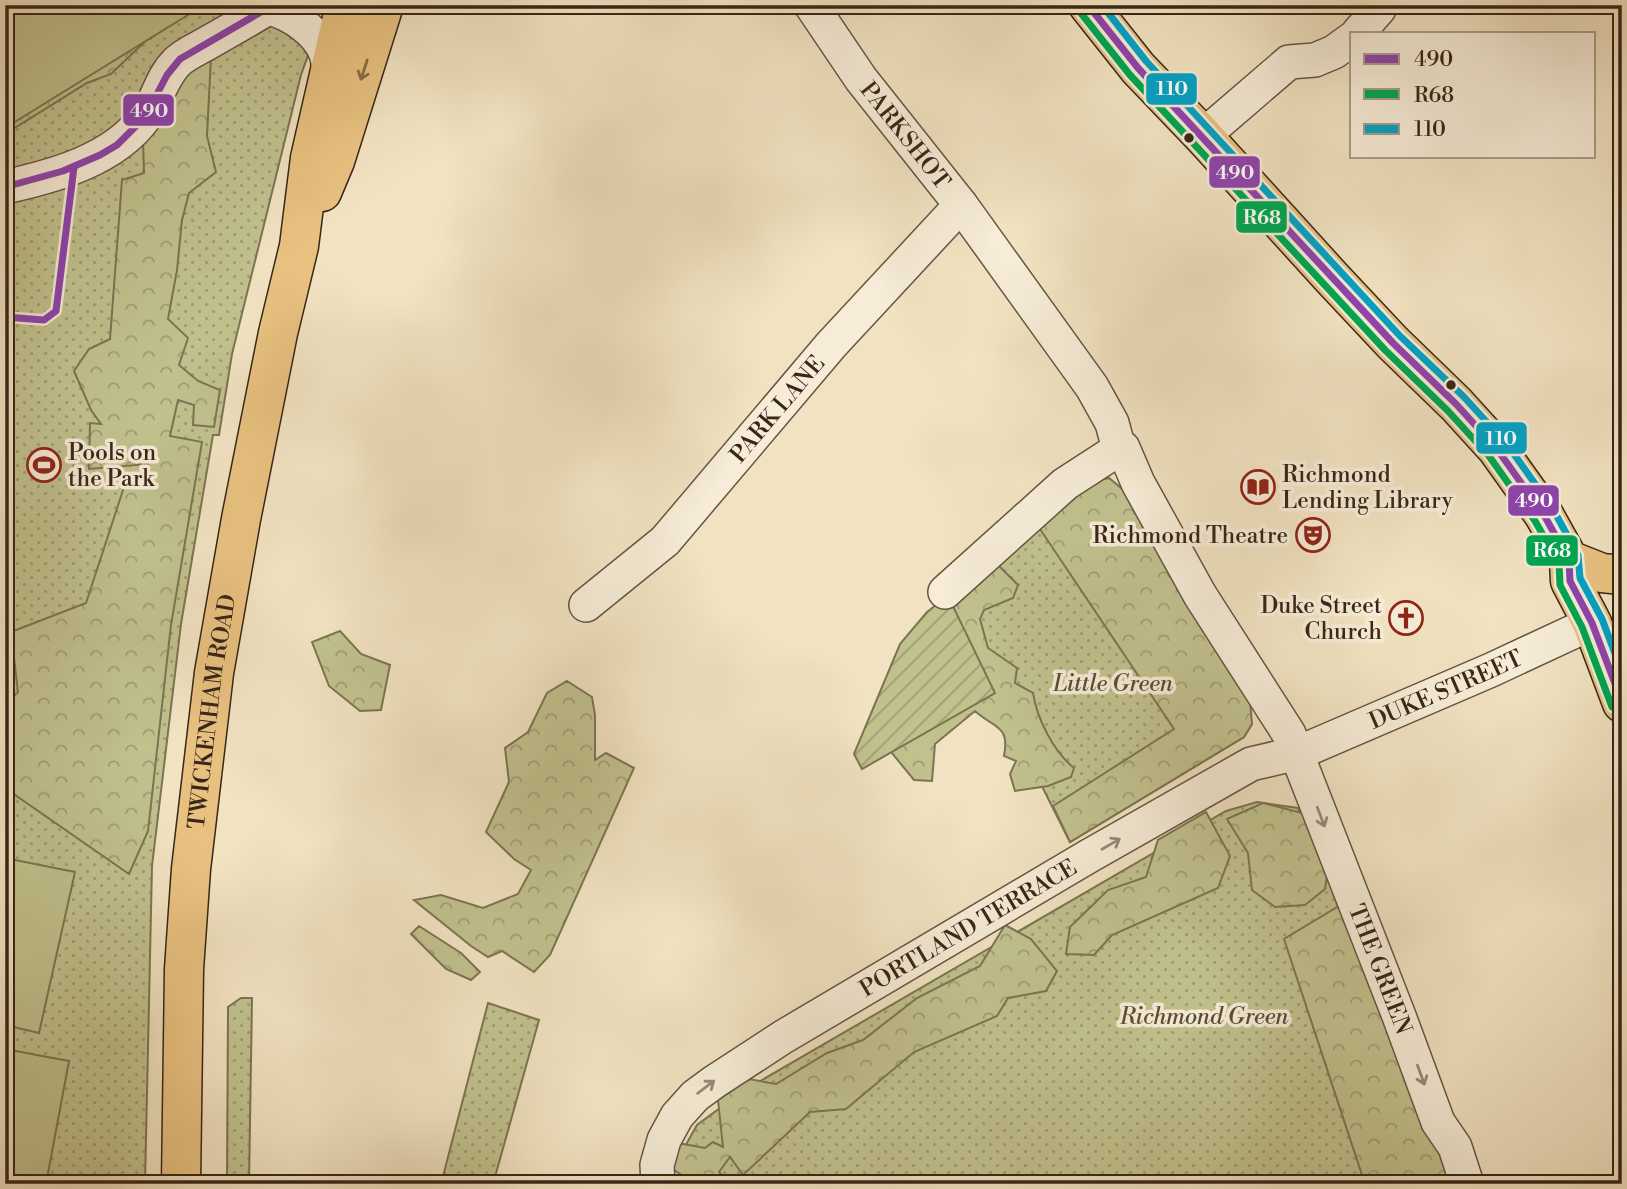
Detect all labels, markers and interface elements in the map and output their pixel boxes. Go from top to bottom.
legend [1350,32,1596,158]
text: 490 [1414,47,1453,73]
one-way arrow [356,59,369,81]
line badge: 110 [1145,72,1198,106]
street label: PARKSHOT [854,77,956,195]
text: 110 [1156,77,1188,101]
text: R68 [1414,83,1454,109]
line badge: 490 [122,93,175,127]
text: 490 [130,99,168,123]
text: 110 [1414,117,1446,143]
unlabelled marker [1182,131,1196,145]
line badge: 490 [1208,155,1261,189]
text: 490 [1216,161,1254,185]
line badge: R68 [1235,200,1288,234]
text: R68 [1243,206,1281,230]
street label: PARK LANE [725,350,831,469]
unlabelled marker [1444,378,1458,392]
line badge: 110 [1475,421,1528,455]
text: 110 [1485,427,1517,451]
place label: Pools on the Park [68,439,157,493]
sports icon: Pools on the Park [25,446,63,484]
place label: Richmond Lending Library [1282,461,1454,515]
library icon: Richmond Lending Library [1239,468,1277,506]
line badge: 490 [1507,484,1560,517]
text: 490 [1515,489,1553,513]
theatre icon: Richmond Theatre [1294,516,1332,554]
place label: Richmond Theatre [1093,522,1288,550]
line badge: R68 [1525,534,1579,567]
text: R68 [1533,539,1571,563]
street label: TWICKENHAM ROAD [183,592,243,831]
place label: Duke Street Church [1260,592,1382,646]
church icon: Duke Street Church [1387,599,1425,637]
street label: DUKE STREET [1365,644,1527,736]
park label: Little Green [1052,670,1174,698]
one-way arrow [1316,806,1329,828]
one-way arrow [1100,837,1121,850]
street label: PORTLAND TERRACE [855,853,1082,1003]
street label: THE GREEN [1342,900,1417,1038]
park label: Richmond Green [1119,1003,1289,1031]
one-way arrow [1416,1064,1428,1086]
one-way arrow [697,1080,715,1095]

